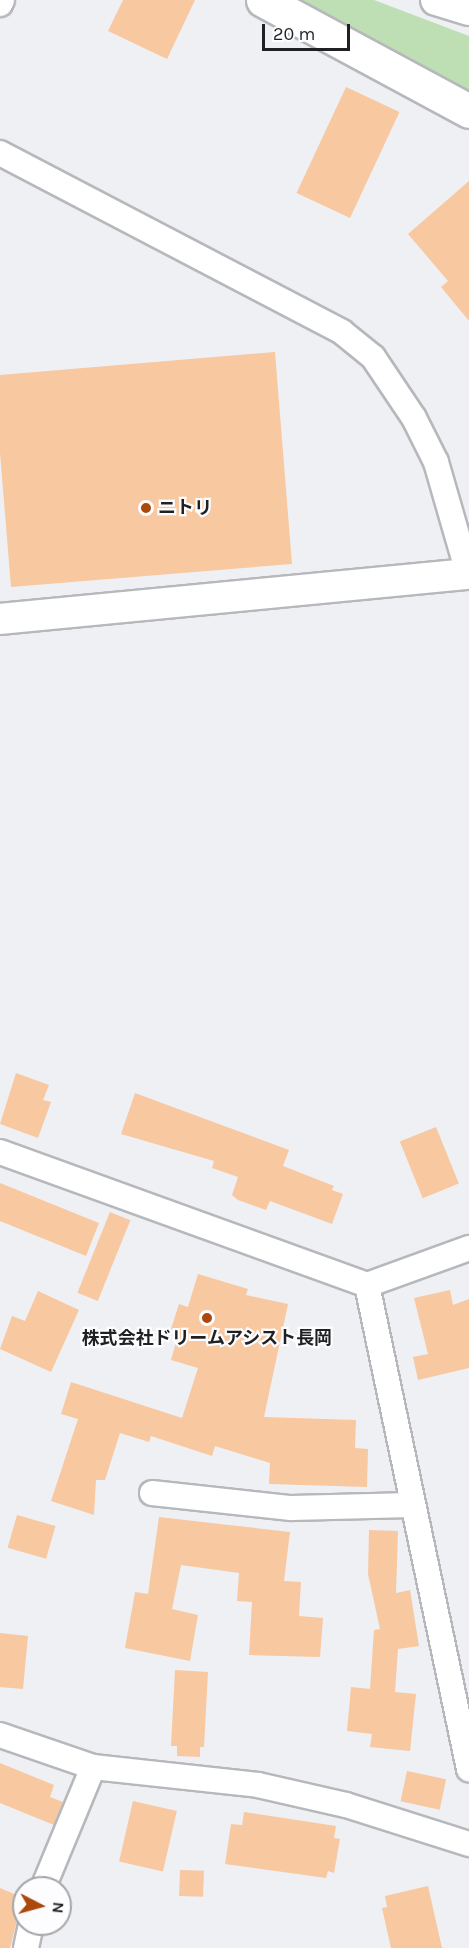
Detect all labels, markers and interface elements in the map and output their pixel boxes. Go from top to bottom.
scale bar [265,12,354,50]
text: 20 m [273,23,315,45]
place label: ニトリ [158,497,212,519]
marker: ニトリ [139,501,153,515]
marker: 株式会社ドリームアシスト長岡 [200,1311,214,1325]
place label: 株式会社ドリームアシスト長岡 [81,1327,333,1349]
north arrow [12,1876,72,1936]
text: N [48,1901,68,1914]

